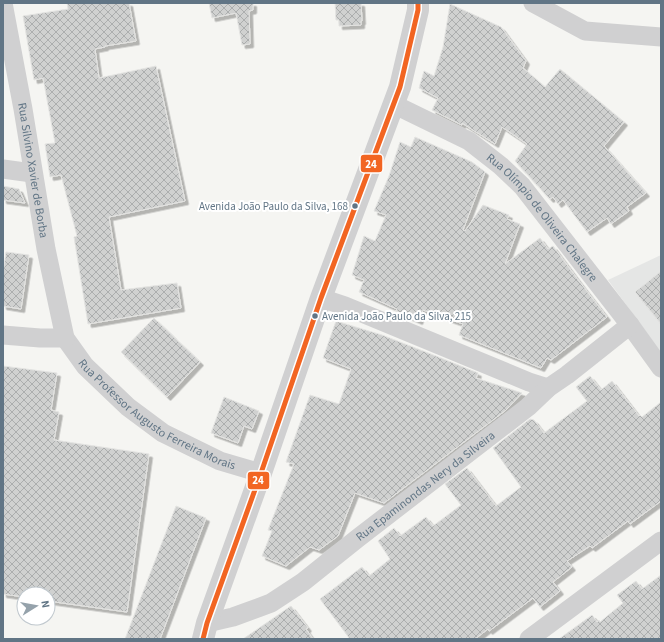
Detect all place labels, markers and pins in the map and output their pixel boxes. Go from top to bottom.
place label: Avenida João Paulo da Silva, 168 [199,199,349,214]
marker: Avenida João Paulo da Silva, 168 [350,201,360,211]
place label: Avenida João Paulo da Silva, 215 [322,309,471,324]
marker: Avenida João Paulo da Silva, 215 [310,311,320,321]

